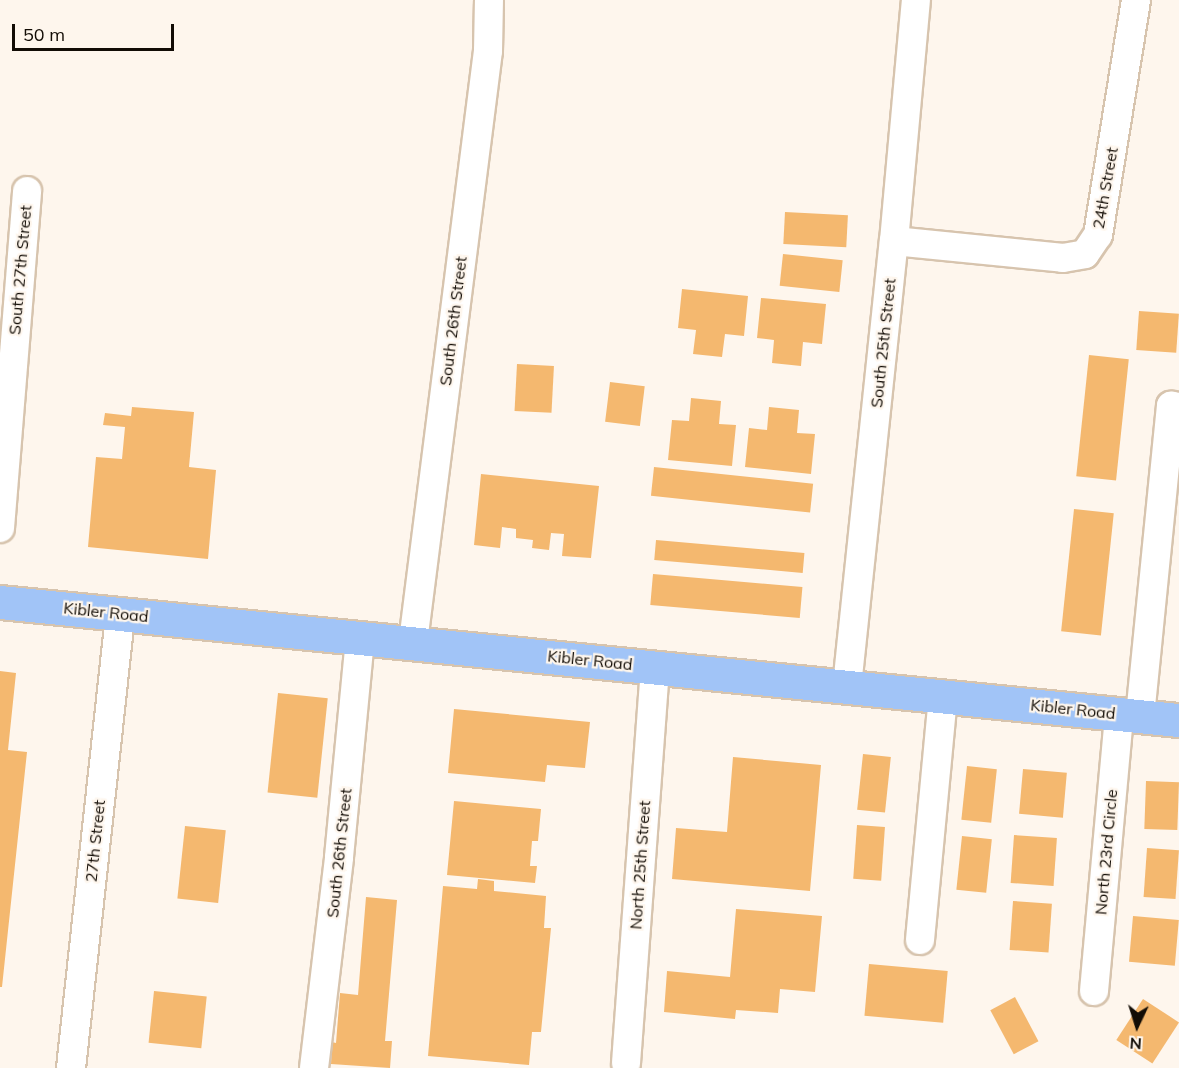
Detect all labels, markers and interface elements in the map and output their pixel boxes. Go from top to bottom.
scale bar [15,12,177,50]
text: 50 m [23,23,65,46]
street label: 24th Street [1088,146,1122,230]
street label: South 27th Street [5,204,35,336]
street label: South 26th Street [436,255,470,387]
street label: South 25th Street [867,277,899,409]
street label: Kibler Road [63,598,149,626]
street label: Kibler Road [547,646,633,674]
street label: Kibler Road [1030,695,1116,723]
street label: South 26th Street [323,787,355,919]
street label: North 23rd Circle [1091,788,1121,916]
street label: 27th Street [81,799,109,883]
street label: North 25th Street [626,800,654,930]
north arrow [1107,996,1167,1056]
text: N [1129,1034,1142,1054]

